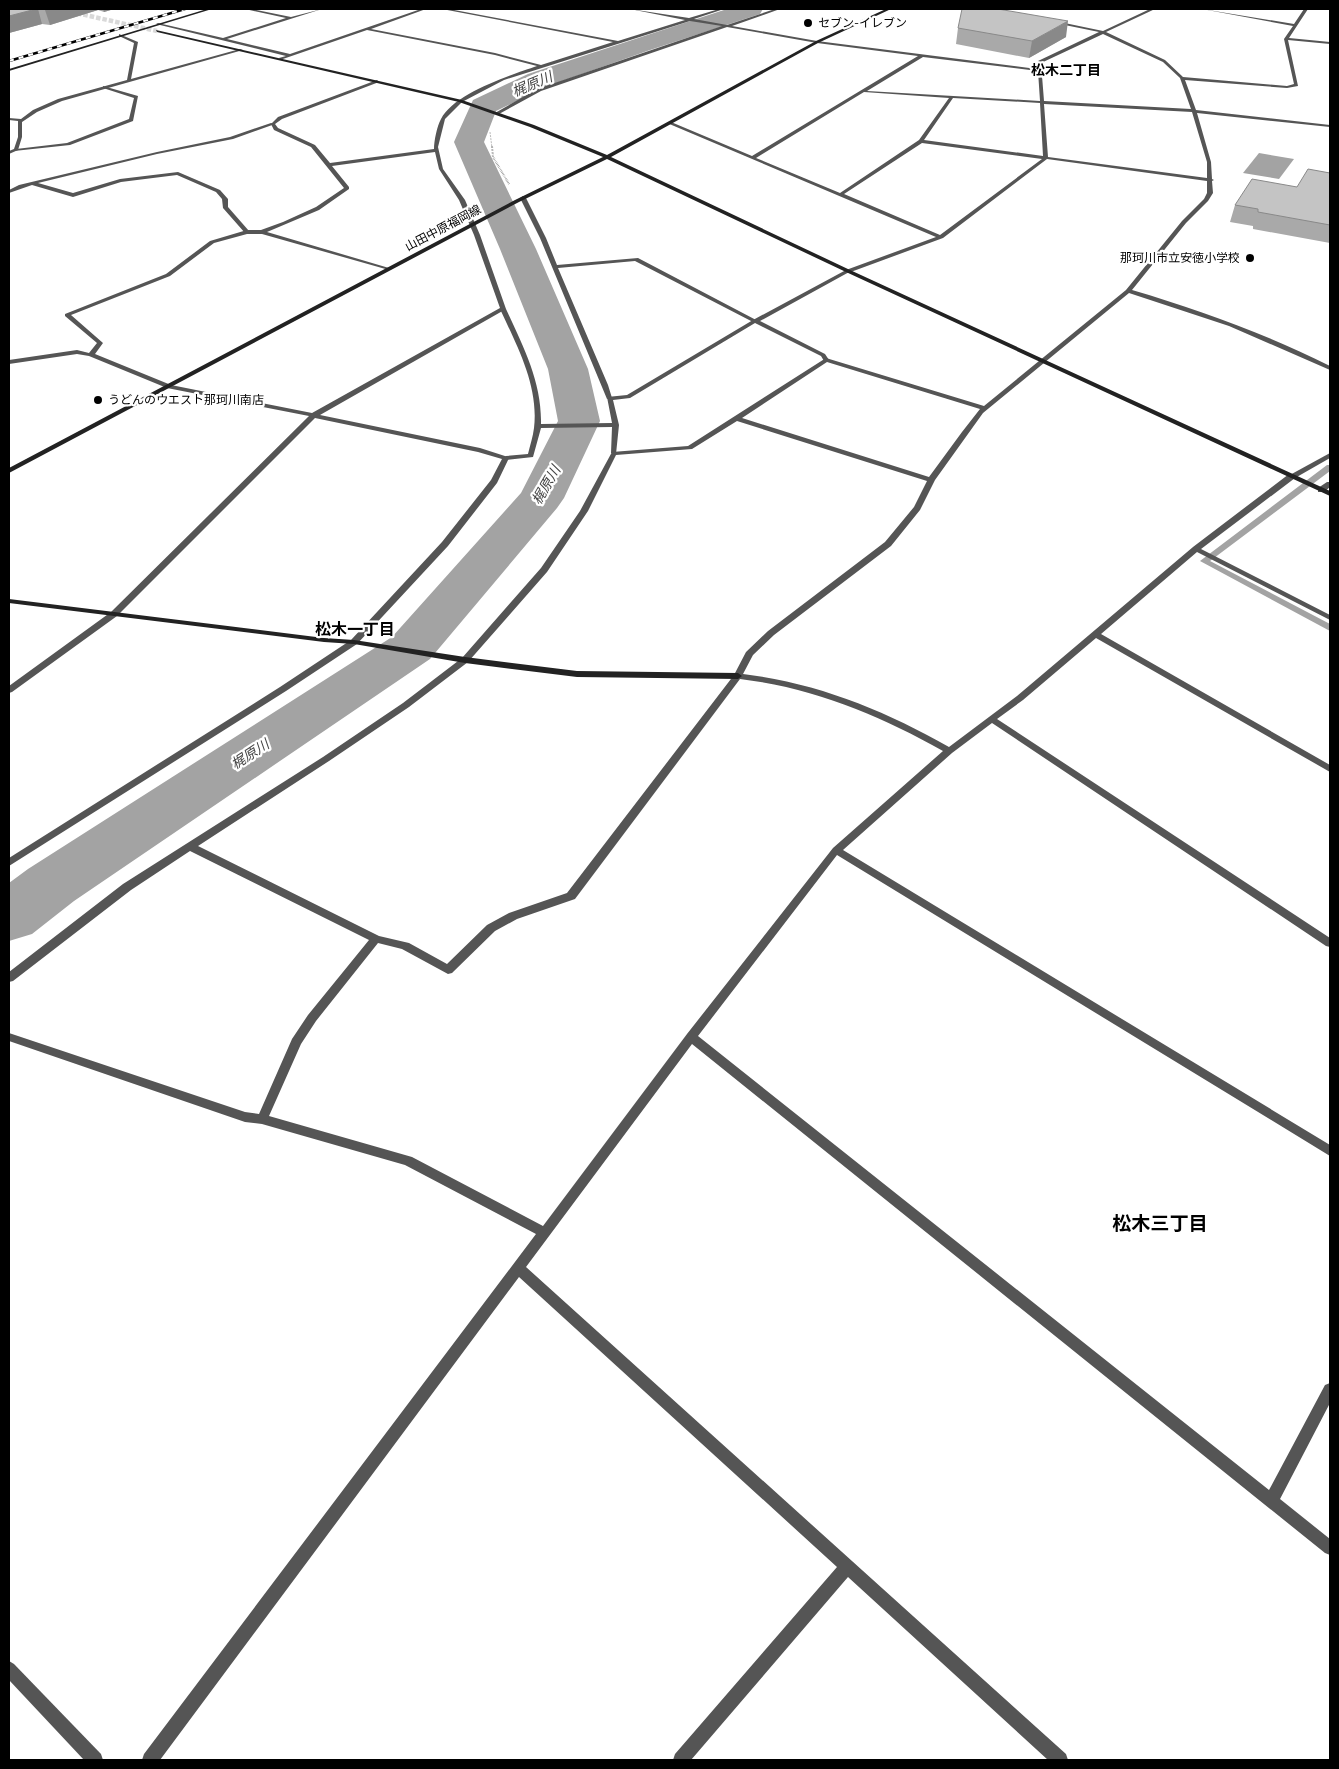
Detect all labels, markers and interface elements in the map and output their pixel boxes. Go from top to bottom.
place label: セブン-イレブン [818,15,907,31]
marker: セブン-イレブン [802,17,814,29]
district label: 松木二丁目 [1031,61,1101,80]
water label: 梶原川 [509,67,557,101]
street label: 山田中原福岡線 [402,201,484,255]
place label: 那珂川市立安徳小学校 [1120,250,1240,266]
marker: 那珂川市立安徳小学校 [1244,252,1256,264]
place label: うどんのウエスト那珂川南店 [108,392,264,408]
marker: うどんのウエスト那珂川南店 [92,394,104,406]
water label: 梶原川 [528,461,566,508]
district label: 松木一丁目 [315,619,395,641]
water label: 梶原川 [227,734,275,774]
district label: 松木三丁目 [1112,1211,1208,1237]

